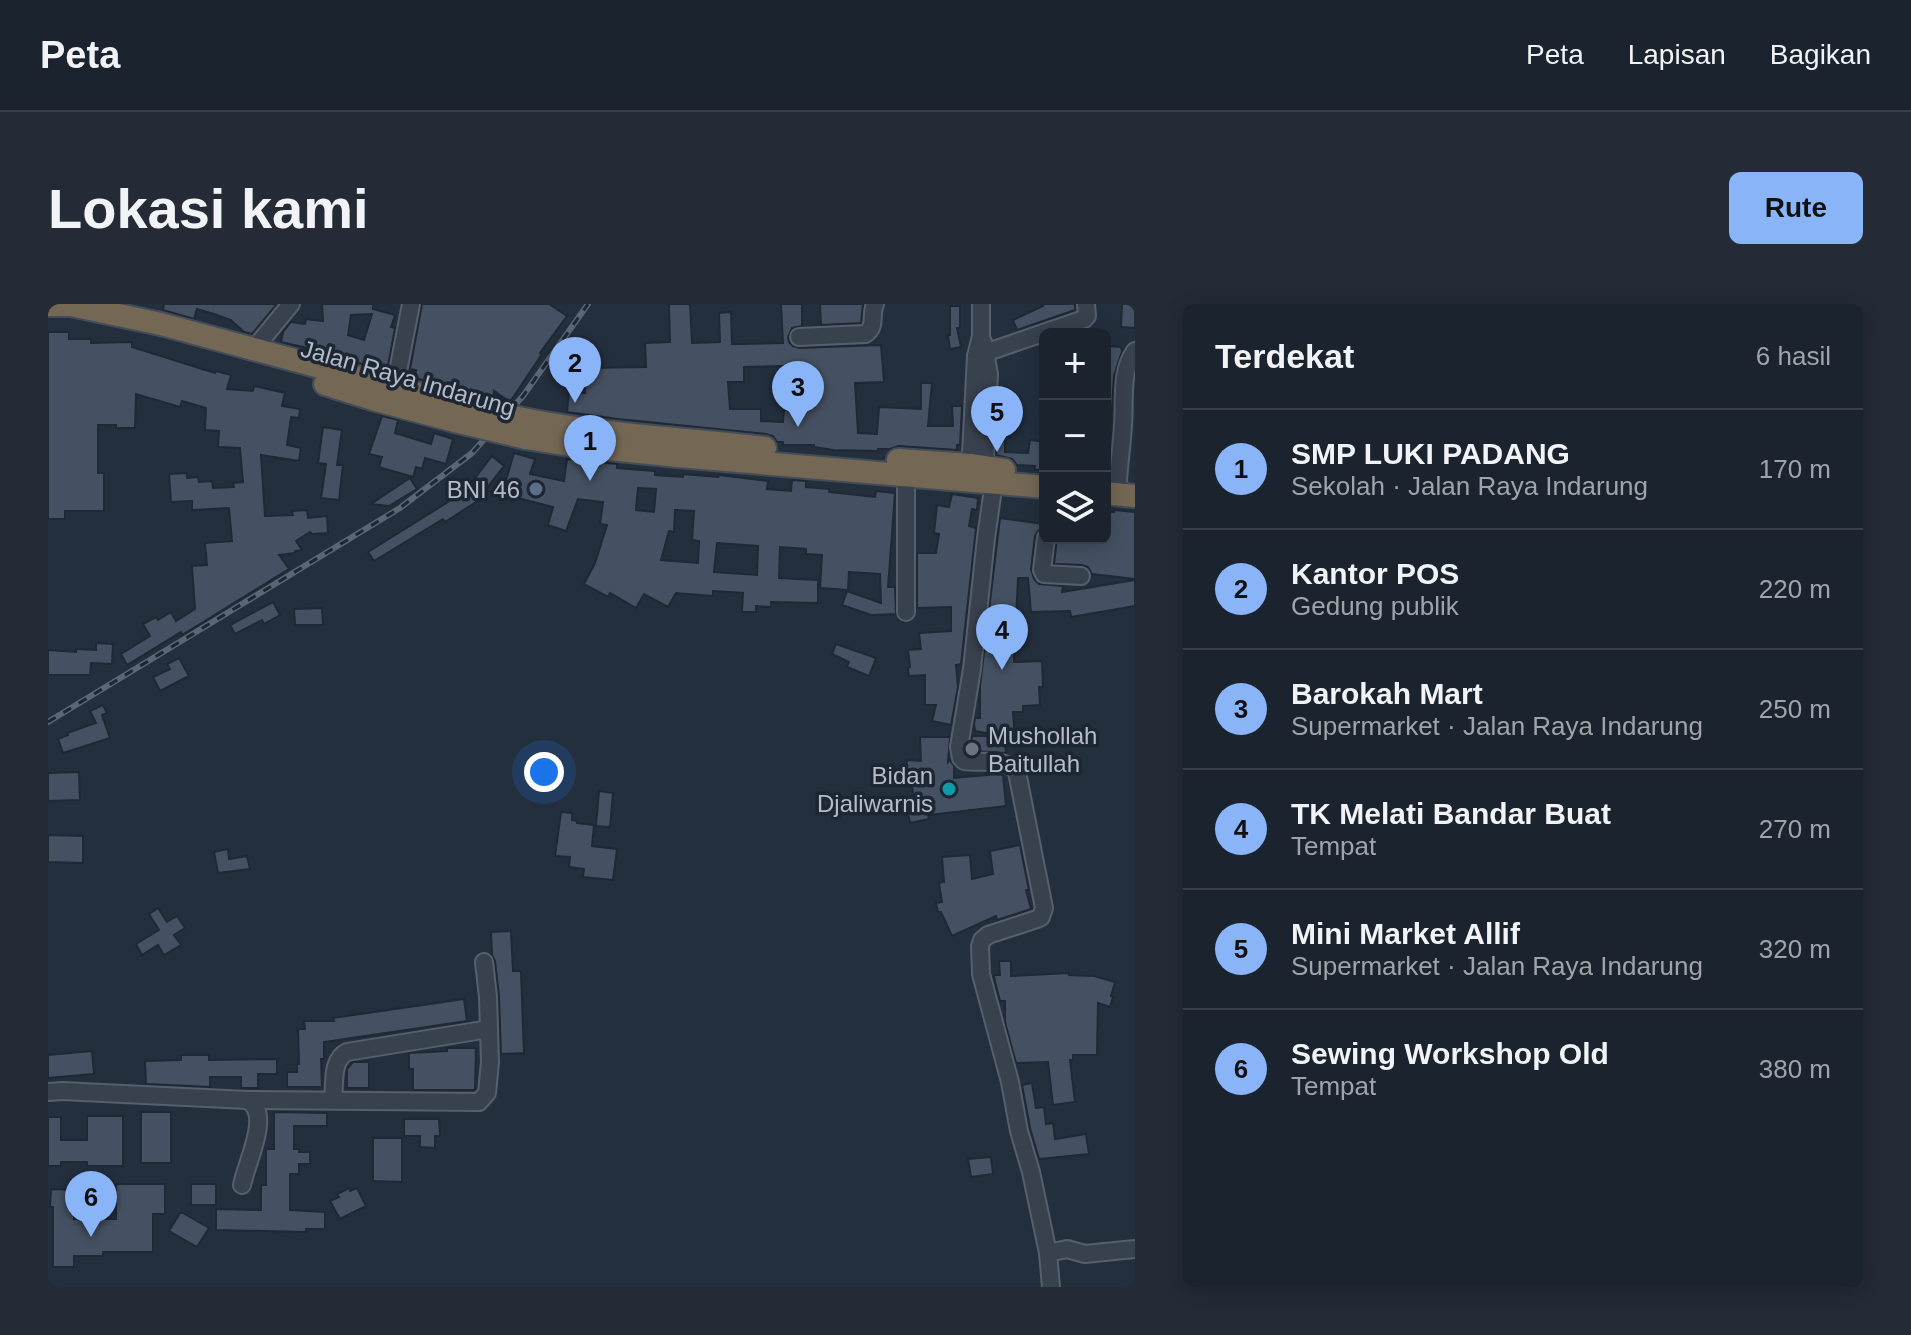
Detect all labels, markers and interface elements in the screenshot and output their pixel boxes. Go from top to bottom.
text: Peta [40,34,120,76]
text: Peta [1526,39,1584,70]
text: Lapisan [1628,39,1726,70]
text: Bagikan [1770,39,1871,70]
button: Rute [1729,172,1863,244]
text: Lokasi kami [48,177,369,240]
map controls [1039,328,1111,544]
button: + [1039,328,1111,400]
street label: Jalan Raya Indarung [298,334,518,422]
pin: 2 [549,337,601,403]
text: Terdekat [1215,337,1354,375]
text: 6 hasil [1756,341,1831,371]
pin: 3 [772,361,824,427]
pin: 5 [971,386,1023,452]
button: − [1039,400,1111,472]
pin: 1 [564,415,616,481]
text: SMP LUKI PADANG [1291,437,1570,470]
text: 1 [1234,454,1248,484]
text: 170 m [1759,454,1831,484]
text: Sekolah · Jalan Raya Indarung [1291,471,1648,501]
button: layers [1039,472,1111,544]
place label: BNI 46 [447,476,520,503]
marker: BNI 46 [527,480,545,498]
text: Kantor POS [1291,557,1459,590]
text: 2 [1234,574,1248,604]
text: 220 m [1759,574,1831,604]
text: Gedung publik [1291,591,1459,621]
pin: 4 [976,604,1028,670]
text: Barokah Mart [1291,677,1483,710]
text: 3 [1234,694,1248,724]
text: 250 m [1759,694,1831,724]
text: Supermarket · Jalan Raya Indarung [1291,711,1703,741]
place label: Mushollah Baitullah [988,722,1097,777]
marker: Mushollah Baitullah [963,740,981,758]
your location [524,752,564,792]
place label: Bidan Djaliwarnis [817,762,933,817]
marker: Bidan Djaliwarnis [940,780,958,798]
text: TK Melati Bandar Buat [1291,797,1611,830]
text: 4 [1234,814,1248,844]
text: 270 m [1759,814,1831,844]
text: Tempat [1291,831,1376,861]
text: Mini Market Allif [1291,917,1520,950]
text: 5 [1234,934,1248,964]
text: 320 m [1759,934,1831,964]
text: Supermarket · Jalan Raya Indarung [1291,951,1703,981]
text: Sewing Workshop Old [1291,1037,1609,1070]
text: 6 [1234,1054,1248,1084]
text: 380 m [1759,1054,1831,1084]
text: Tempat [1291,1071,1376,1101]
pin: 6 [65,1171,117,1237]

